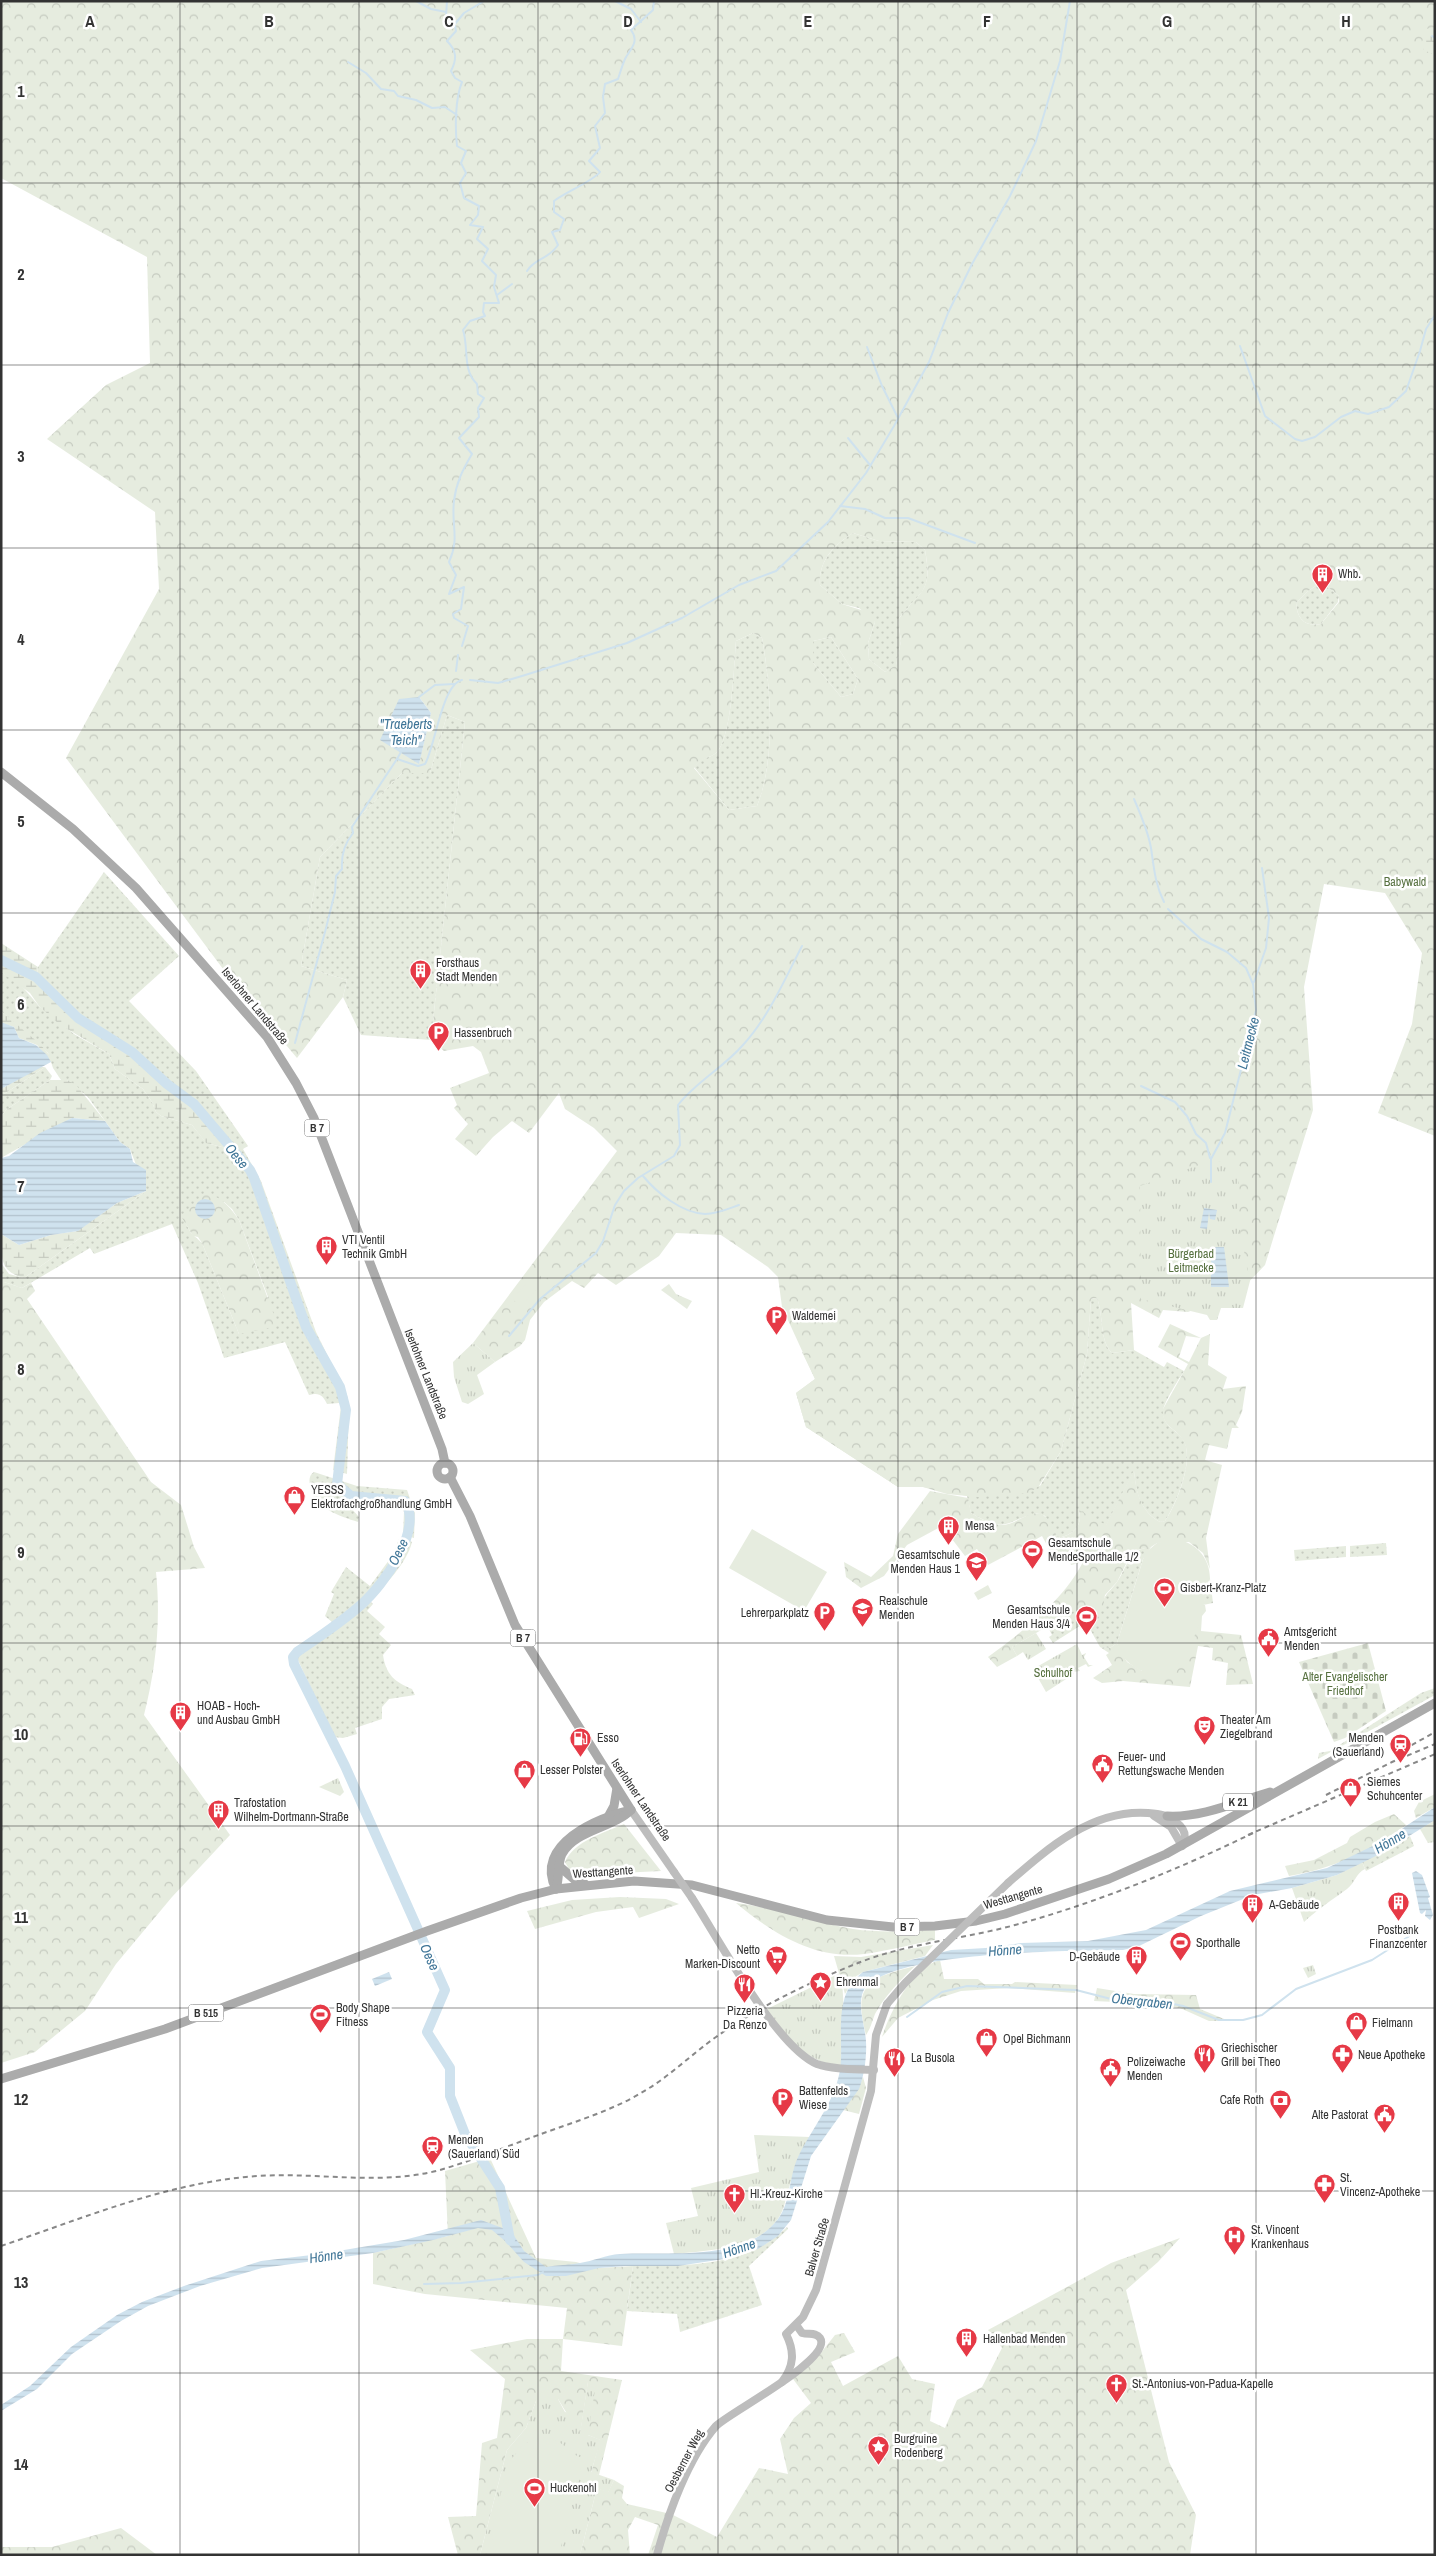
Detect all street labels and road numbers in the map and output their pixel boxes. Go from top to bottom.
street label: Iserlohner Landstraße [218,964,292,1048]
road number: B 7 [304,1120,330,1136]
street label: Iserlohner Landstraße [401,1326,451,1422]
road number: B 7 [510,1630,536,1646]
street label: Iserlohner Landstraße [607,1756,675,1844]
road number: K 21 [1223,1794,1253,1810]
street label: Westtangente [572,1862,634,1882]
street label: Westtangente [982,1881,1044,1913]
road number: B 7 [894,1918,920,1935]
road number: B 515 [188,2005,224,2022]
street label: Balver Straße [801,2216,833,2278]
street label: Oesberner Weg [661,2426,708,2495]

